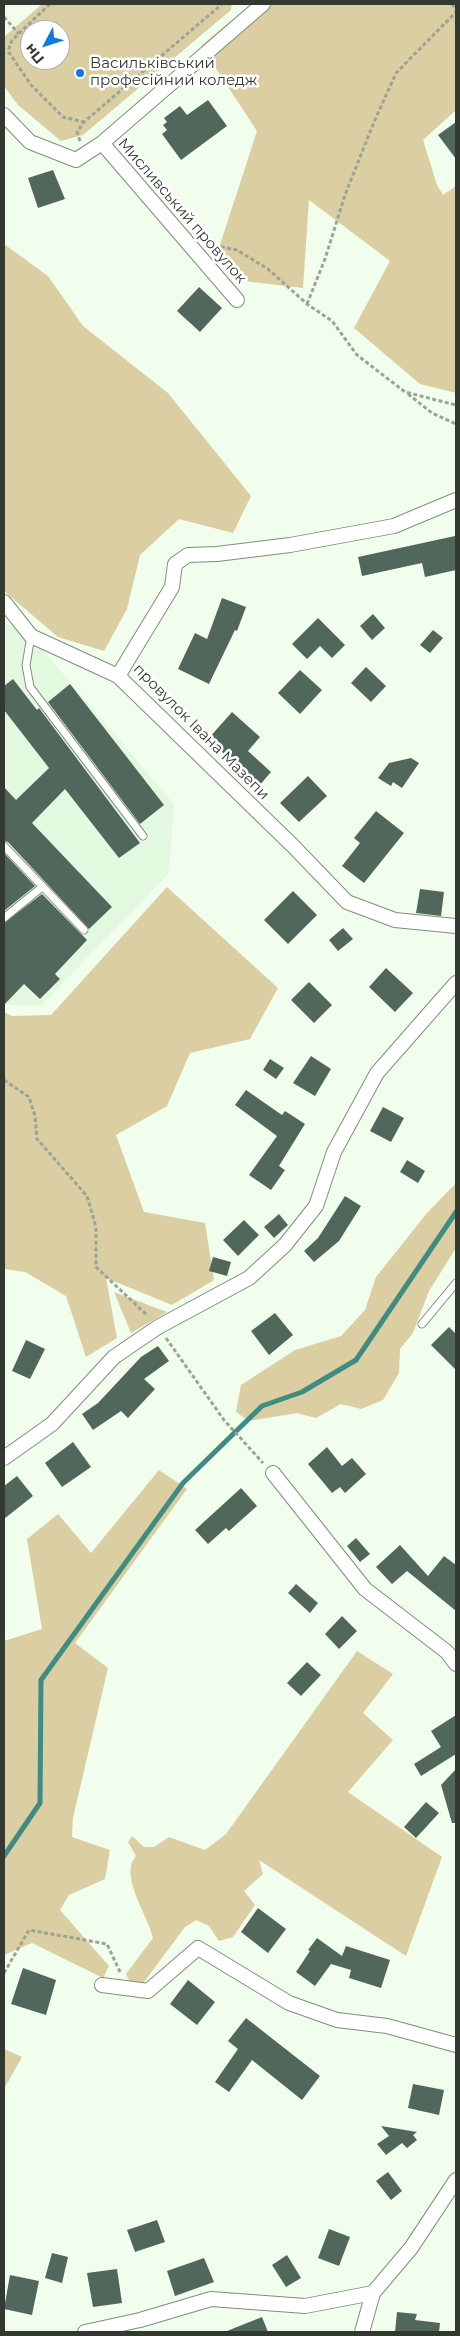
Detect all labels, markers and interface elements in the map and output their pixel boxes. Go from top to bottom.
north arrow [20,20,70,70]
text: Пн [21,40,48,68]
place label: Васильківський професійний коледж [90,55,257,90]
marker: Васильківський професійний коледж [74,67,86,79]
street label: Мисливський провулок [114,135,250,287]
street label: провулок Івана Мазепи [129,660,273,804]

